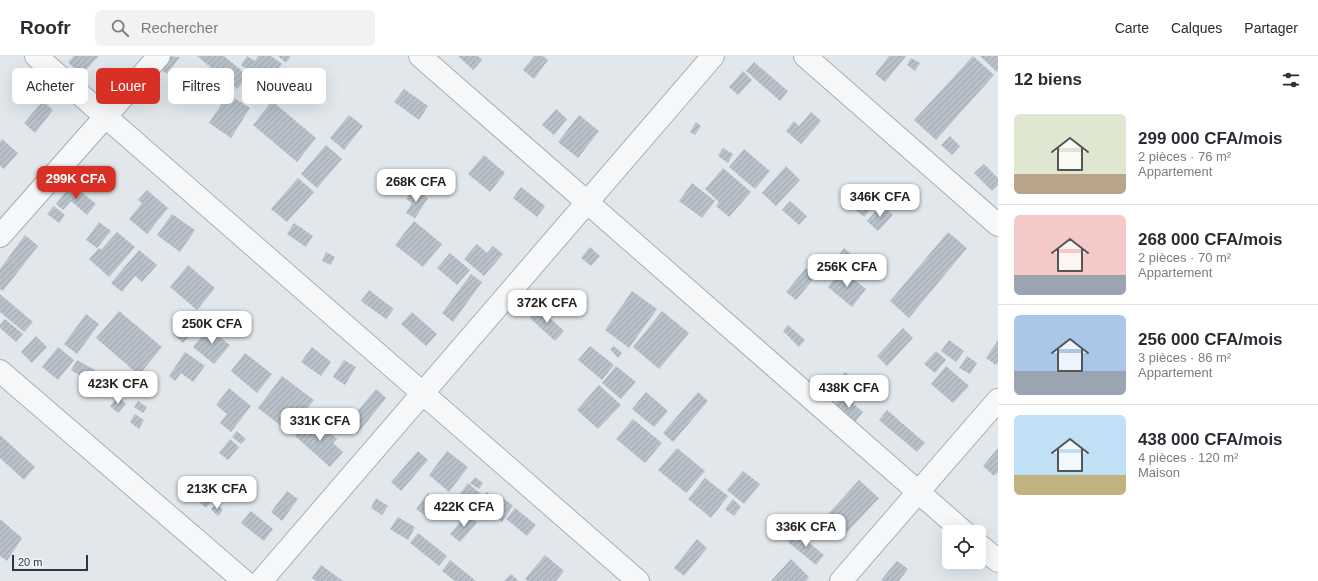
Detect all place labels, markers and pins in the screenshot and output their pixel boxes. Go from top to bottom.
pin: 299K CFA [35,166,117,200]
pin: 268K CFA [375,169,457,203]
pin: 346K CFA [839,184,921,218]
pin: 256K CFA [806,254,888,288]
pin: 372K CFA [506,290,588,324]
pin: 250K CFA [171,311,253,345]
pin: 423K CFA [77,371,159,405]
pin: 438K CFA [808,375,890,409]
pin: 331K CFA [279,408,361,442]
pin: 213K CFA [176,476,258,510]
pin: 422K CFA [423,494,505,528]
pin: 336K CFA [765,514,847,548]

